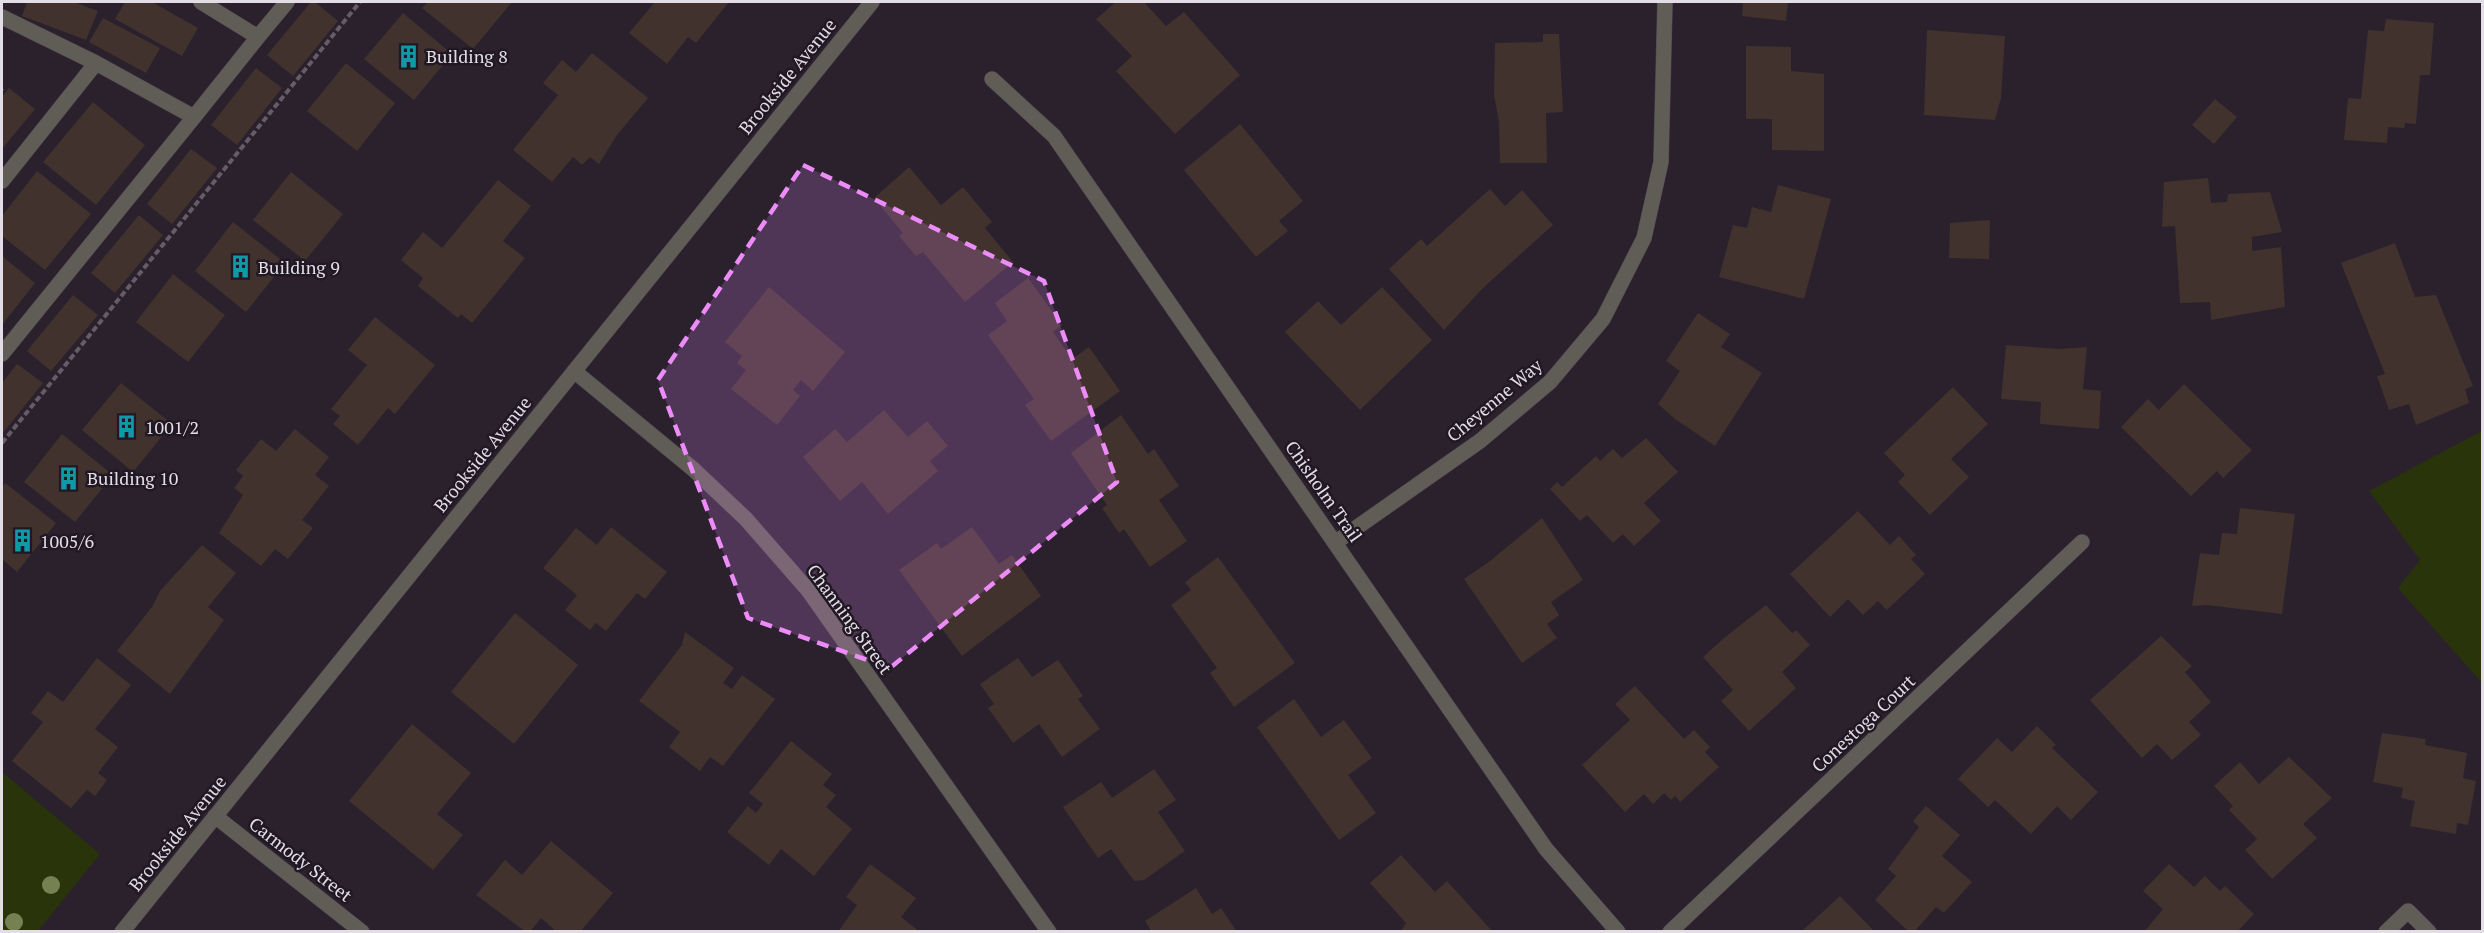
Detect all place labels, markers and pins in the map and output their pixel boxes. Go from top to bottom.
building icon: Building 8 [395,43,421,69]
place label: Building 8 [426,44,508,68]
building icon: Building 9 [227,254,253,280]
place label: Building 9 [258,255,340,279]
building icon: 1001/2 [114,414,140,440]
place label: 1001/2 [145,415,199,439]
building icon: Building 10 [56,465,82,491]
place label: Building 10 [87,466,178,490]
building icon: 1005/6 [9,528,35,554]
place label: 1005/6 [40,529,95,553]

